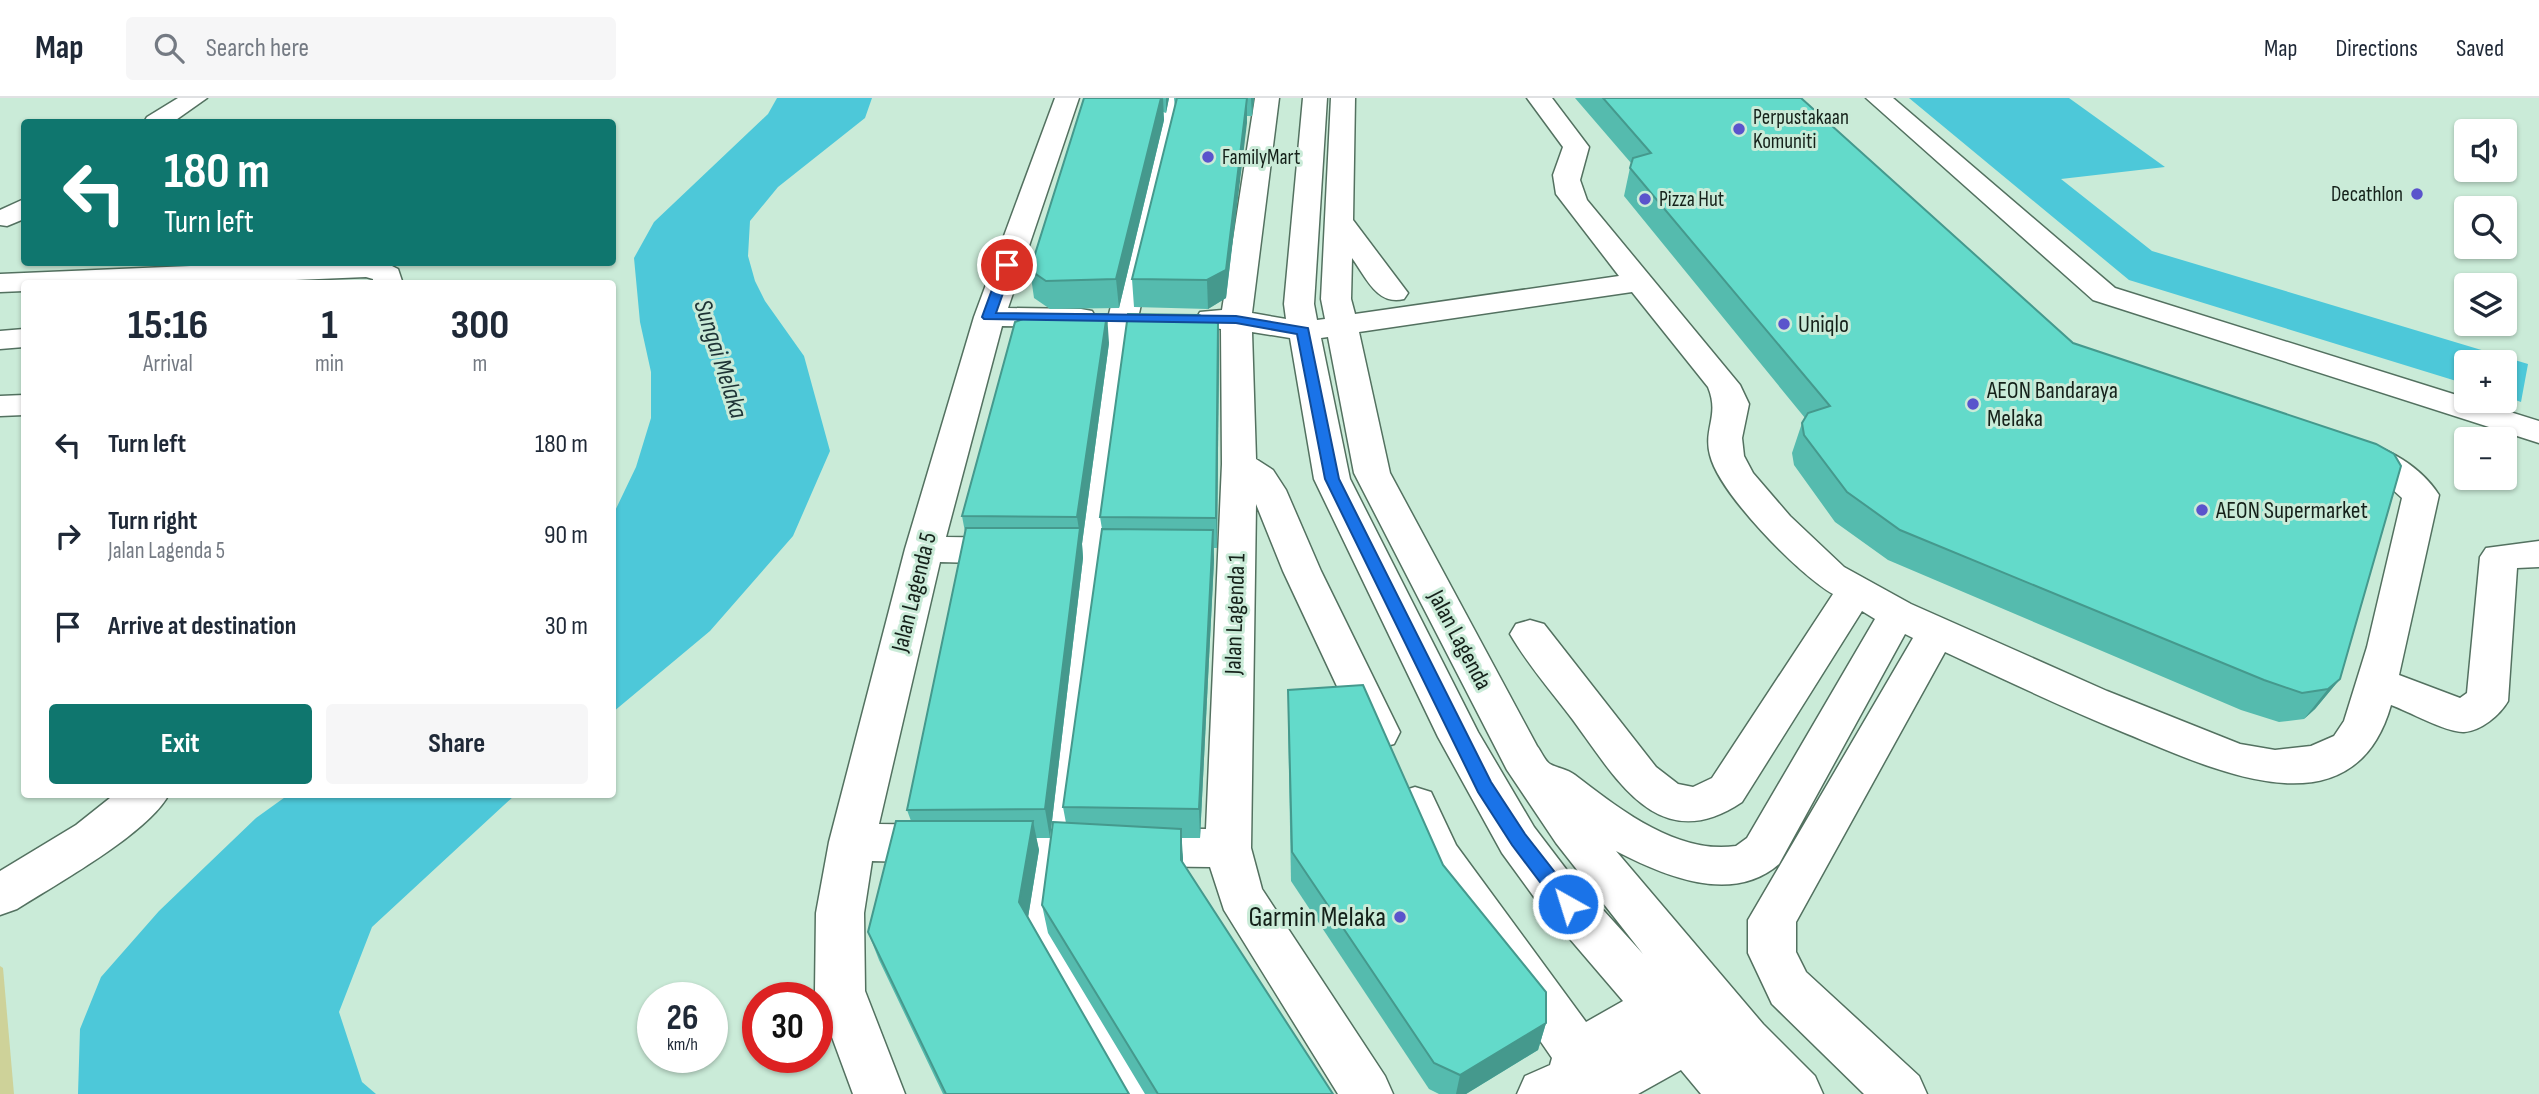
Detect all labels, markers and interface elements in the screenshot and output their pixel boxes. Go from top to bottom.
search box [126,17,616,80]
text: Map [35,28,84,68]
icon: search [150,29,188,67]
text: Search here [206,33,309,64]
text: Map [2264,34,2297,63]
text: Directions [2335,34,2418,63]
text: Saved [2456,34,2504,63]
place label: Perpustakaan Komuniti [1753,105,1849,154]
map controls [2454,119,2517,490]
button: sound [2454,119,2517,182]
marker: Perpustakaan Komuniti [1731,121,1747,137]
text: 180 m [164,143,270,202]
place label: FamilyMart [1222,145,1300,170]
icon: left [49,147,140,238]
marker: FamilyMart [1200,149,1216,165]
place label: Decathlon [2331,182,2403,207]
marker: Decathlon [2409,186,2425,202]
place label: Pizza Hut [1659,187,1724,212]
marker: Pizza Hut [1637,191,1653,207]
button: search [2454,196,2517,259]
text: Turn left [164,203,254,242]
pin [977,235,1037,295]
icon: arrive [988,246,1026,284]
button: layers [2454,273,2517,336]
water label: Sungai Melaka [686,296,754,423]
text: 15:16 [128,300,208,351]
text: 1 [321,300,338,351]
text: 300 [451,300,509,351]
place label: Uniqlo [1798,310,1849,339]
marker: Uniqlo [1776,316,1792,332]
text: Arrival [143,350,193,378]
text: min [315,350,344,378]
text: m [473,350,487,378]
button: + [2454,350,2517,413]
place label: AEON Bandaraya Melaka [1986,376,2118,433]
marker: AEON Bandaraya Melaka [1965,396,1981,412]
icon: left [49,426,87,464]
button: − [2454,427,2517,490]
text: Turn left [108,429,186,460]
text: 180 m [535,429,588,460]
place label: AEON Supermarket [2215,496,2368,525]
marker: AEON Supermarket [2194,502,2210,518]
text: Turn right [108,506,197,537]
icon: right [49,517,87,555]
text: 90 m [544,520,588,551]
street label: Jalan Lagenda 5 [885,529,943,656]
text: Jalan Lagenda 5 [108,537,225,565]
street label: Jalan Lagenda 1 [1218,552,1252,676]
street label: Jalan Lagenda [1421,584,1498,695]
icon: arrive [49,608,87,646]
text: Arrive at destination [108,611,296,642]
text: 30 m [545,611,588,642]
button: Exit [49,704,312,784]
button: Share [326,704,588,784]
position arrow [1531,867,1605,941]
place label: Garmin Melaka [1248,901,1386,934]
marker: Garmin Melaka [1392,909,1408,925]
speed limit sign: 30 [742,982,833,1073]
text: 26 [667,997,698,1040]
text: km/h [667,1034,698,1055]

